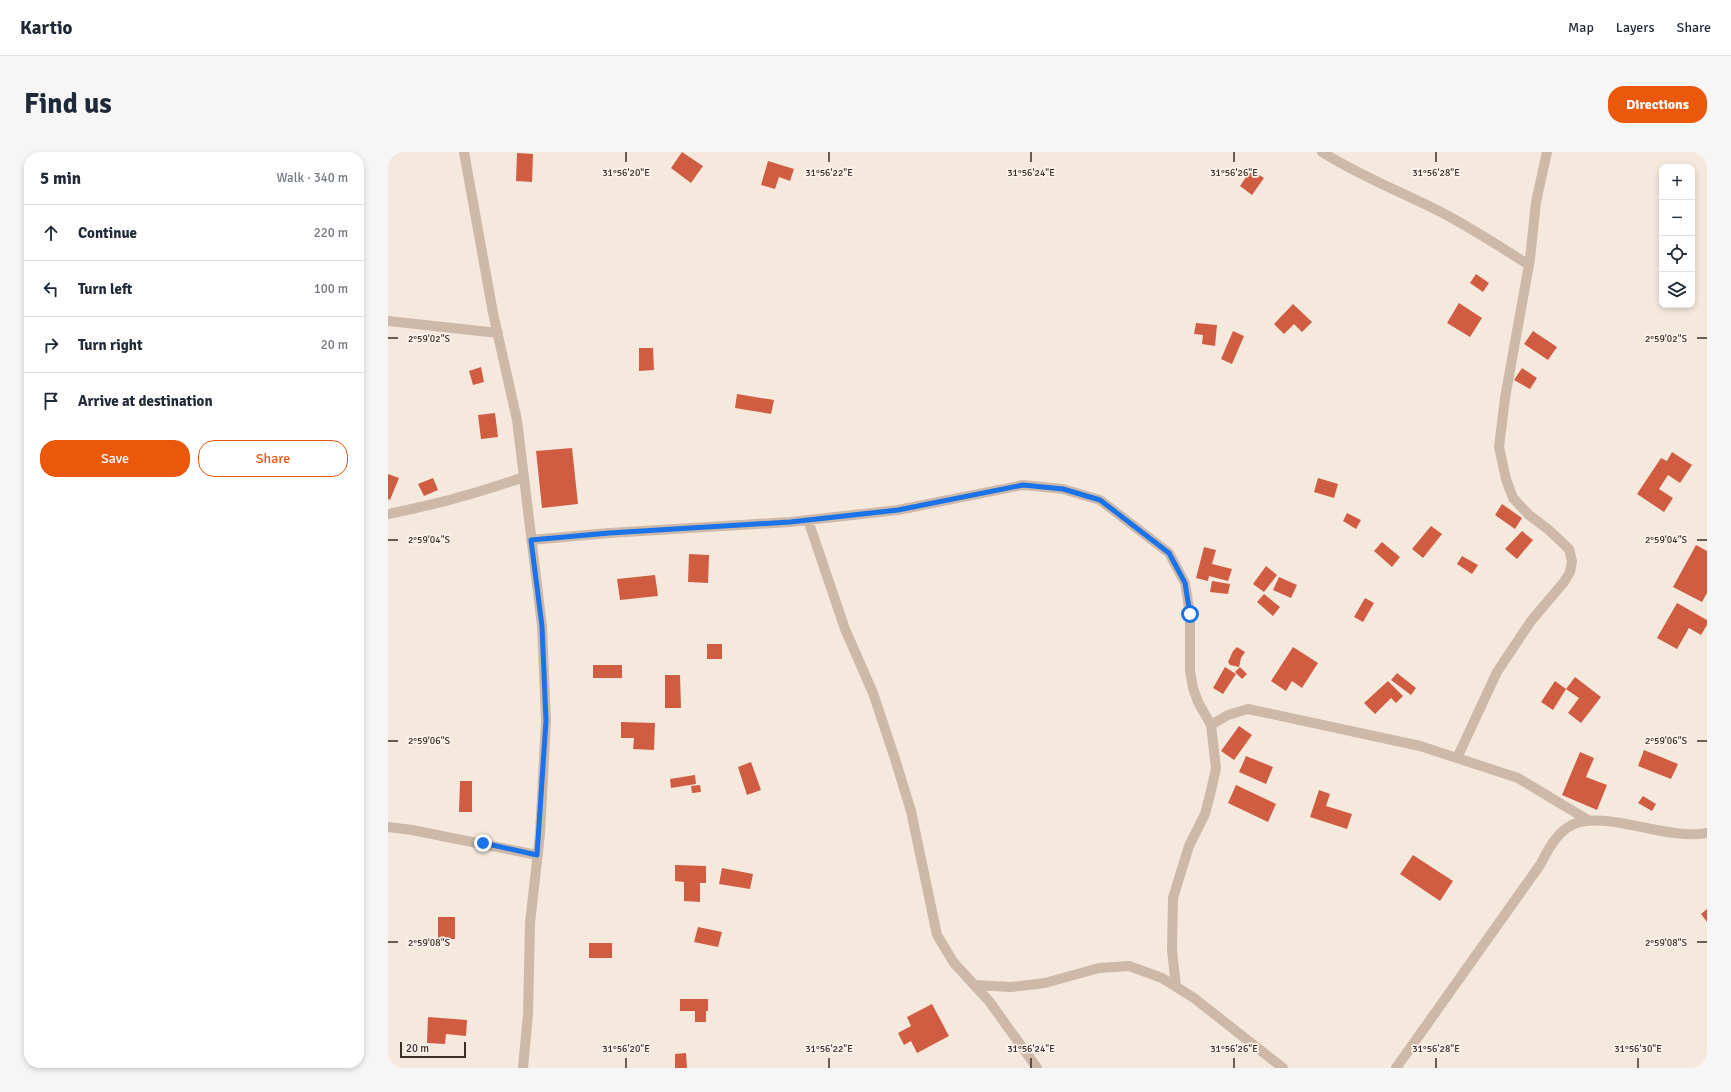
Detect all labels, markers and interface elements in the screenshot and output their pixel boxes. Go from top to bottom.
text: Kartio [20,16,73,40]
text: Map [1568,19,1594,36]
text: Layers [1616,19,1655,36]
text: Share [1677,19,1711,36]
button: Directions [1608,86,1707,123]
text: Find us [24,87,112,121]
map controls [1659,164,1695,308]
button: + [1659,164,1695,200]
text: 31°56'20"E [602,167,650,179]
text: 31°56'22"E [805,167,853,179]
text: 31°56'24"E [1007,167,1055,179]
text: 31°56'26"E [1210,167,1258,179]
text: 31°56'28"E [1412,167,1460,179]
text: 5 min [40,168,81,189]
text: Walk · 340 m [277,170,348,186]
button: − [1659,200,1695,236]
icon: ahead [40,222,62,244]
text: Continue [78,224,137,242]
text: 220 m [314,225,348,241]
button: locate [1659,236,1695,272]
button: layers [1659,272,1695,308]
icon: left [40,278,62,300]
text: Turn left [78,280,132,298]
text: 100 m [314,281,348,297]
text: 2°59'02"S [408,333,451,345]
text: 2°59'02"S [1645,333,1688,345]
icon: right [40,334,62,356]
text: Turn right [78,336,143,354]
text: 20 m [321,337,348,353]
icon: arrive [40,390,62,412]
text: Arrive at destination [78,392,213,410]
button: Save [40,440,190,477]
button: Share [198,440,348,477]
text: 2°59'04"S [408,534,451,546]
text: 2°59'04"S [1645,534,1688,546]
route start [1181,605,1199,623]
text: 2°59'06"S [408,735,451,747]
text: 2°59'06"S [1645,735,1688,747]
route end [474,834,492,852]
text: 2°59'08"S [408,937,451,949]
text: 2°59'08"S [1645,937,1688,949]
scale bar [400,1040,466,1059]
text: 20 m [406,1042,429,1055]
text: 31°56'20"E [602,1043,650,1055]
text: 31°56'22"E [805,1043,853,1055]
text: 31°56'24"E [1007,1043,1055,1055]
text: 31°56'26"E [1210,1043,1258,1055]
text: 31°56'28"E [1412,1043,1460,1055]
text: 31°56'30"E [1614,1043,1662,1055]

